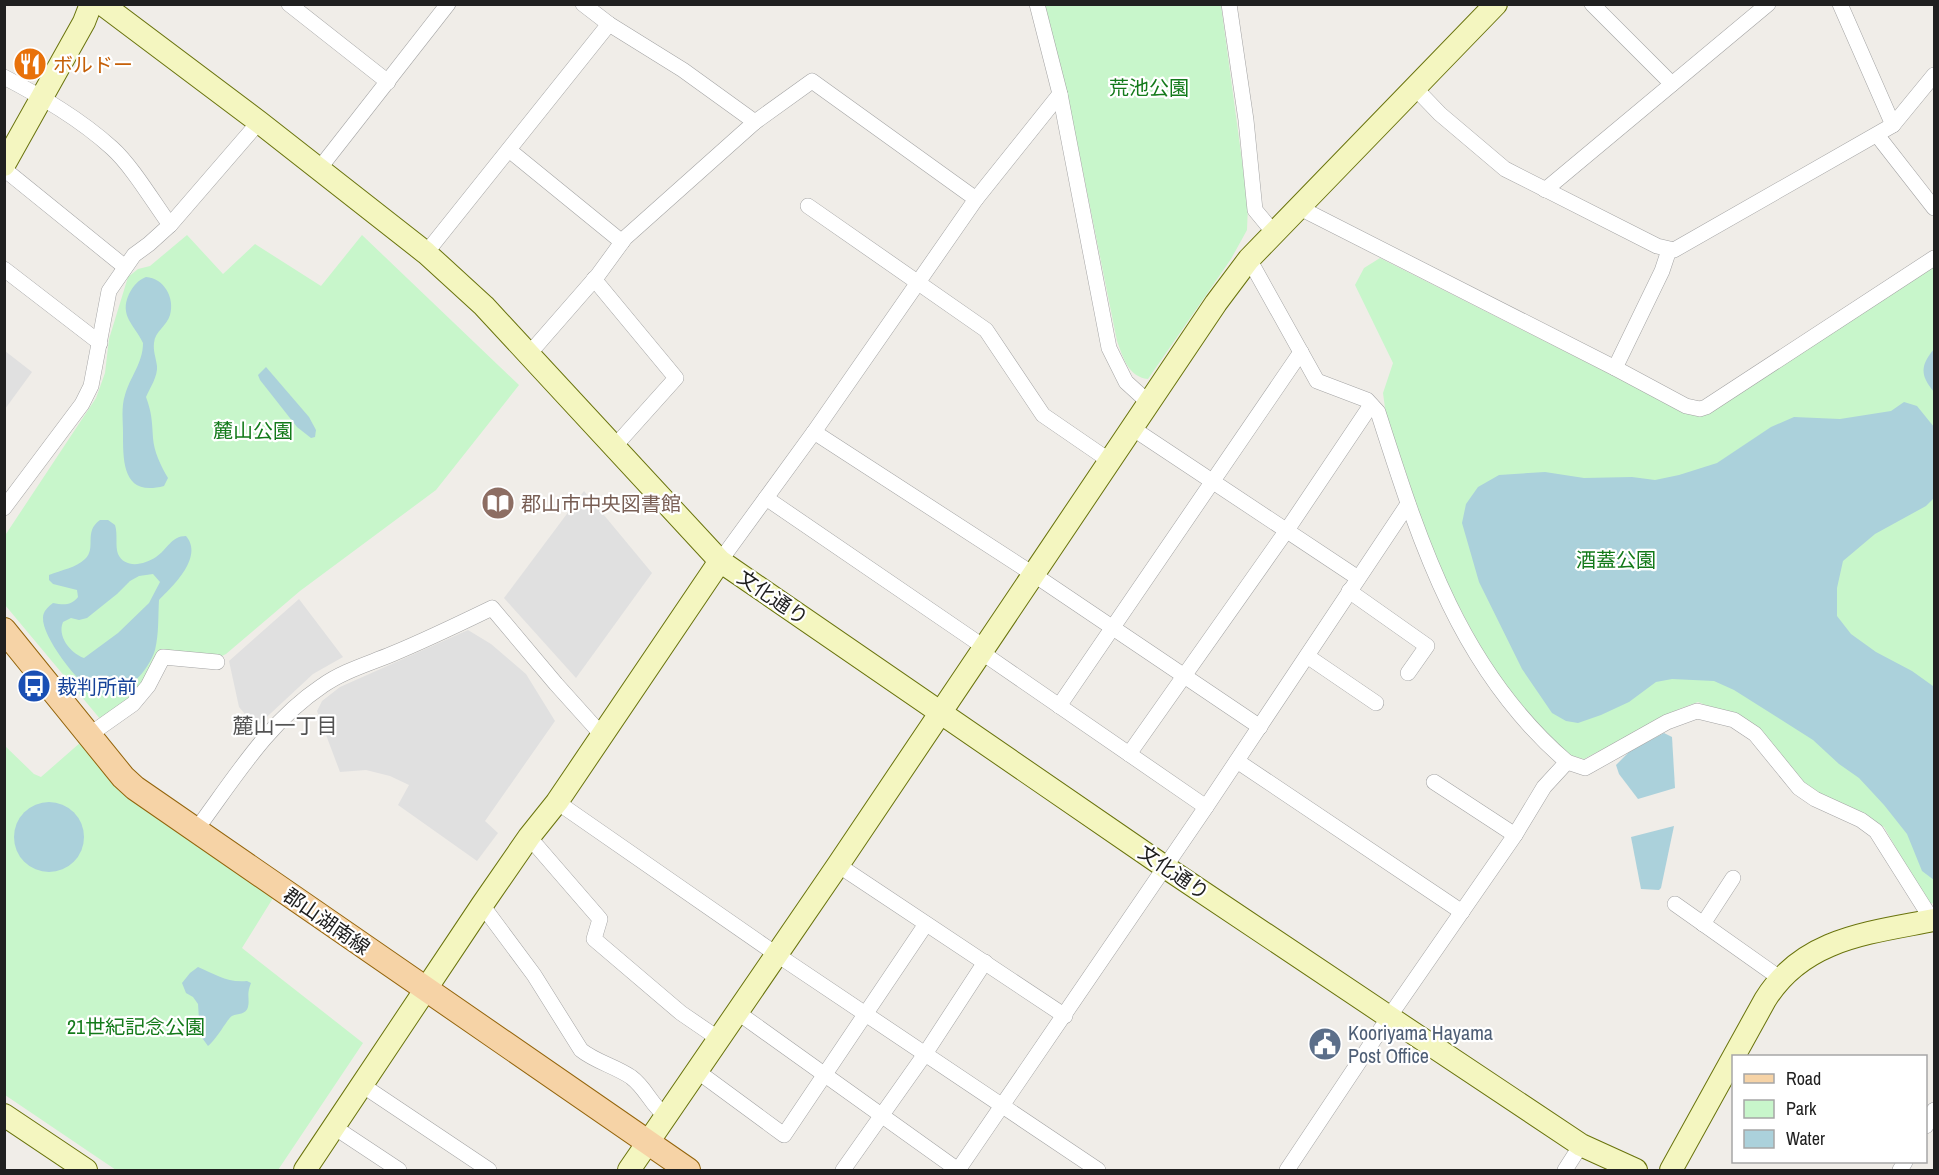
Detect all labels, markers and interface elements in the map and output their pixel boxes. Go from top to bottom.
restaurant icon: ボルドー [12,46,48,82]
place label: ボルドー [53,51,133,78]
park label: 荒池公園 [1109,74,1189,101]
park label: 麓山公園 [213,417,293,444]
library icon: 郡山市中央図書館 [480,485,516,521]
place label: 郡山市中央図書館 [521,490,681,517]
park label: 酒蓋公園 [1576,546,1656,573]
street label: 文化通り [732,563,814,631]
bus stop icon: 裁判所前 [16,668,52,704]
place label: 裁判所前 [57,673,137,700]
district label: 麓山一丁目 [233,711,338,740]
street label: 文化通り [1133,838,1215,906]
street label: 郡山湖南線 [278,881,376,961]
park label: 21世紀記念公園 [67,1013,205,1040]
place label: Kooriyama Hayama Post Office [1348,1019,1493,1069]
public building icon: Kooriyama Hayama Post Office [1307,1026,1343,1062]
legend [1732,1055,1927,1163]
text: Road [1786,1066,1821,1091]
text: Park [1786,1096,1817,1121]
text: Water [1786,1126,1825,1151]

